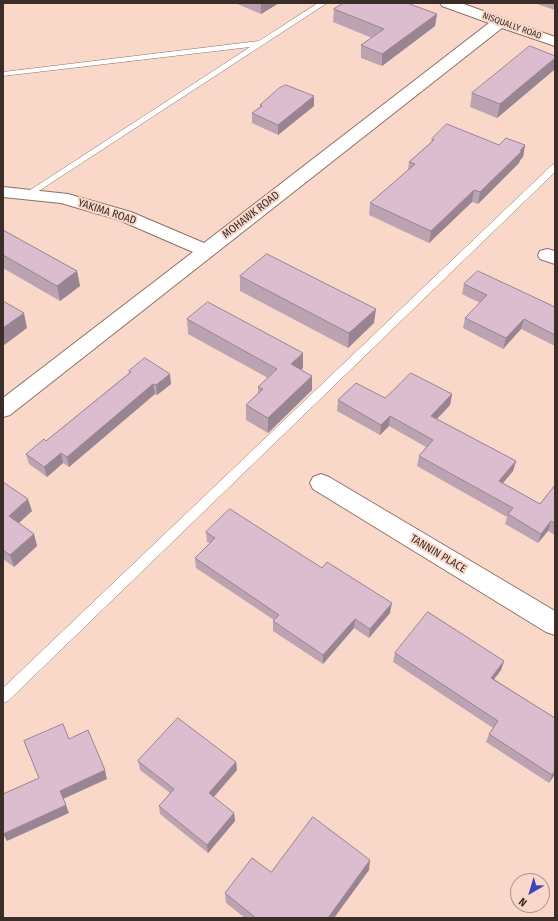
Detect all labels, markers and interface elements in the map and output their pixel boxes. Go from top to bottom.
street label: NISQUALLY ROAD [481,10,543,42]
street label: MOHAWK ROAD [220,189,282,241]
street label: YAKIMA ROAD [76,196,138,228]
street label: TANNIN PLACE [408,532,468,576]
north arrow [510,873,550,913]
text: N [516,895,530,909]

